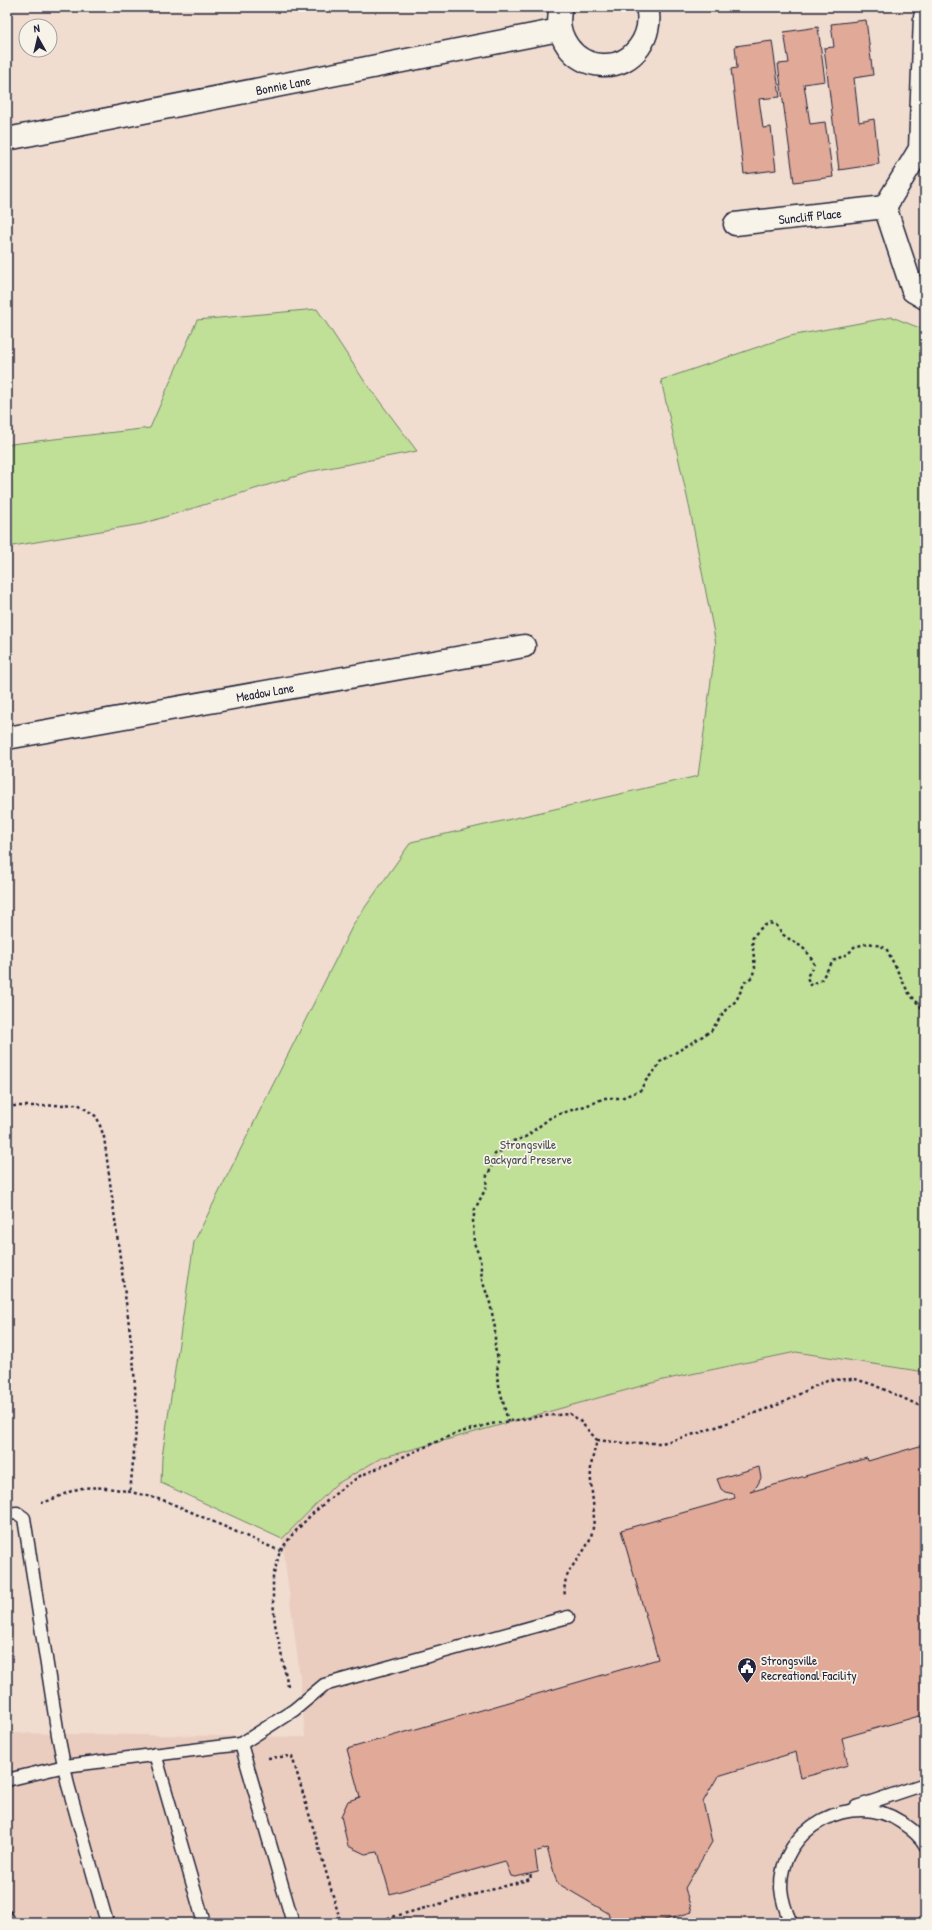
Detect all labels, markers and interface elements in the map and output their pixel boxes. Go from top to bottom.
north arrow [18,18,58,58]
text: N [33,21,41,35]
street label: Bonnie Lane [254,71,312,99]
street label: Suncliff Place [778,204,842,228]
street label: Meadow Lane [235,678,295,706]
park label: Strongsville Backyard Preserve [484,1135,572,1168]
place label: Strongsville Recreational Facility [761,1651,857,1684]
public building icon: Strongsville Recreational Facility [736,1656,758,1684]

